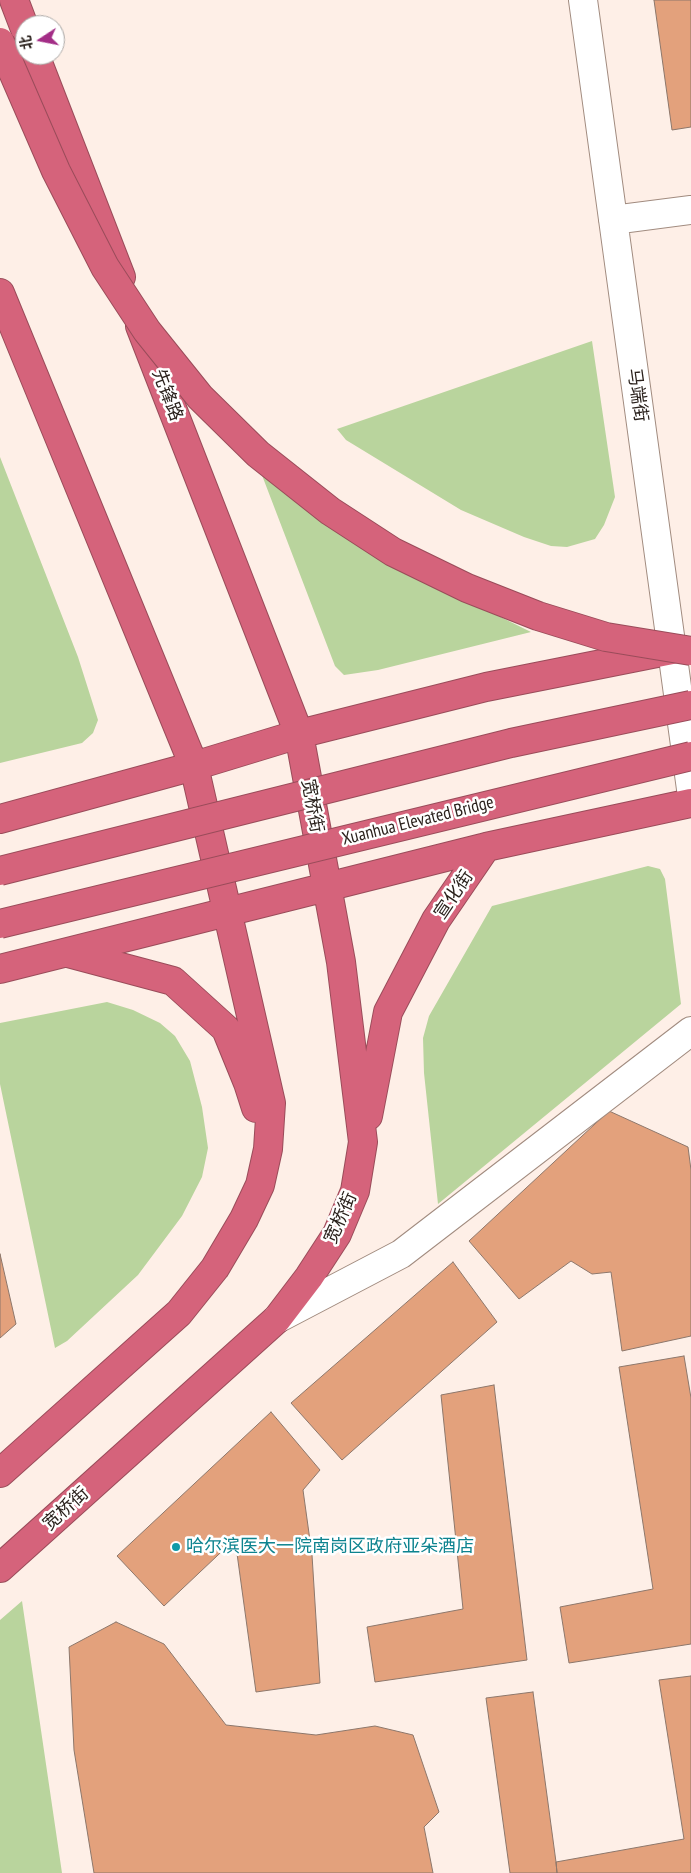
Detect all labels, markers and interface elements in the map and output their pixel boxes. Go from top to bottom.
north arrow [15,15,65,65]
text: 北 [16,34,36,51]
street label: 先锋路 [147,366,187,424]
street label: 马端街 [623,367,651,423]
street label: 宽桥街 [297,778,327,834]
street label: Xuanhua Elevated Bridge [340,792,496,850]
street label: 宣化街 [430,867,478,923]
street label: 宽桥街 [320,1189,362,1247]
street label: 宽桥街 [39,1483,93,1535]
place label: 哈尔滨医大一院南岗区政府亚朵酒店 [186,1536,474,1558]
marker: 哈尔滨医大一院南岗区政府亚朵酒店 [170,1541,182,1553]

